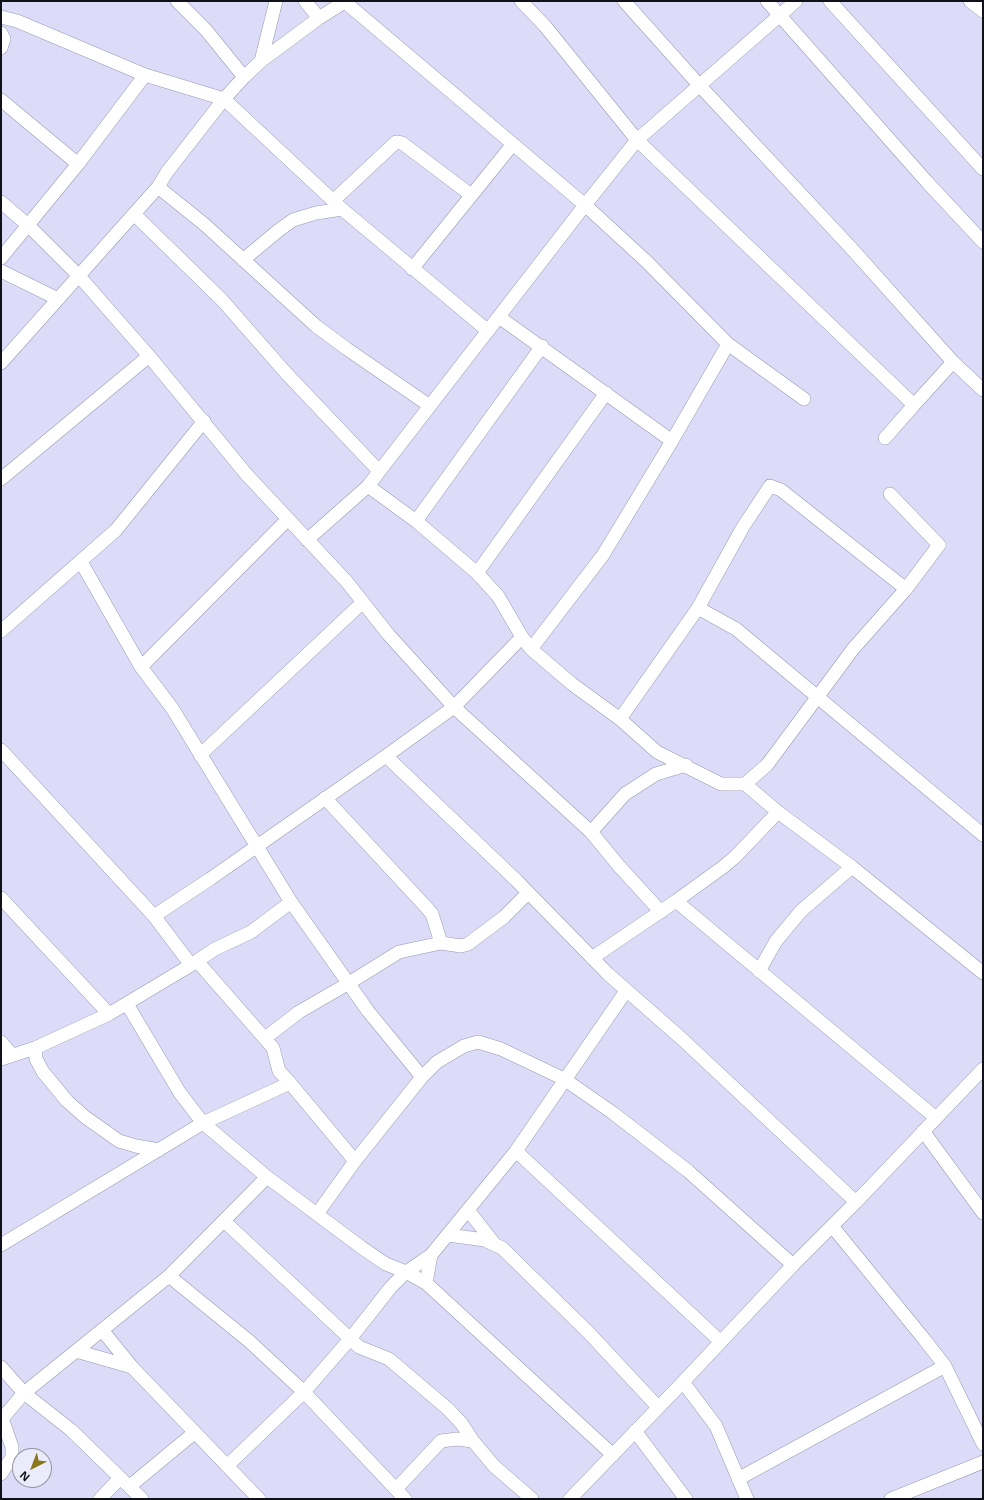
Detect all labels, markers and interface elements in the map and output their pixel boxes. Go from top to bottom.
north arrow [12,1448,52,1488]
text: N [16,1468,33,1485]

